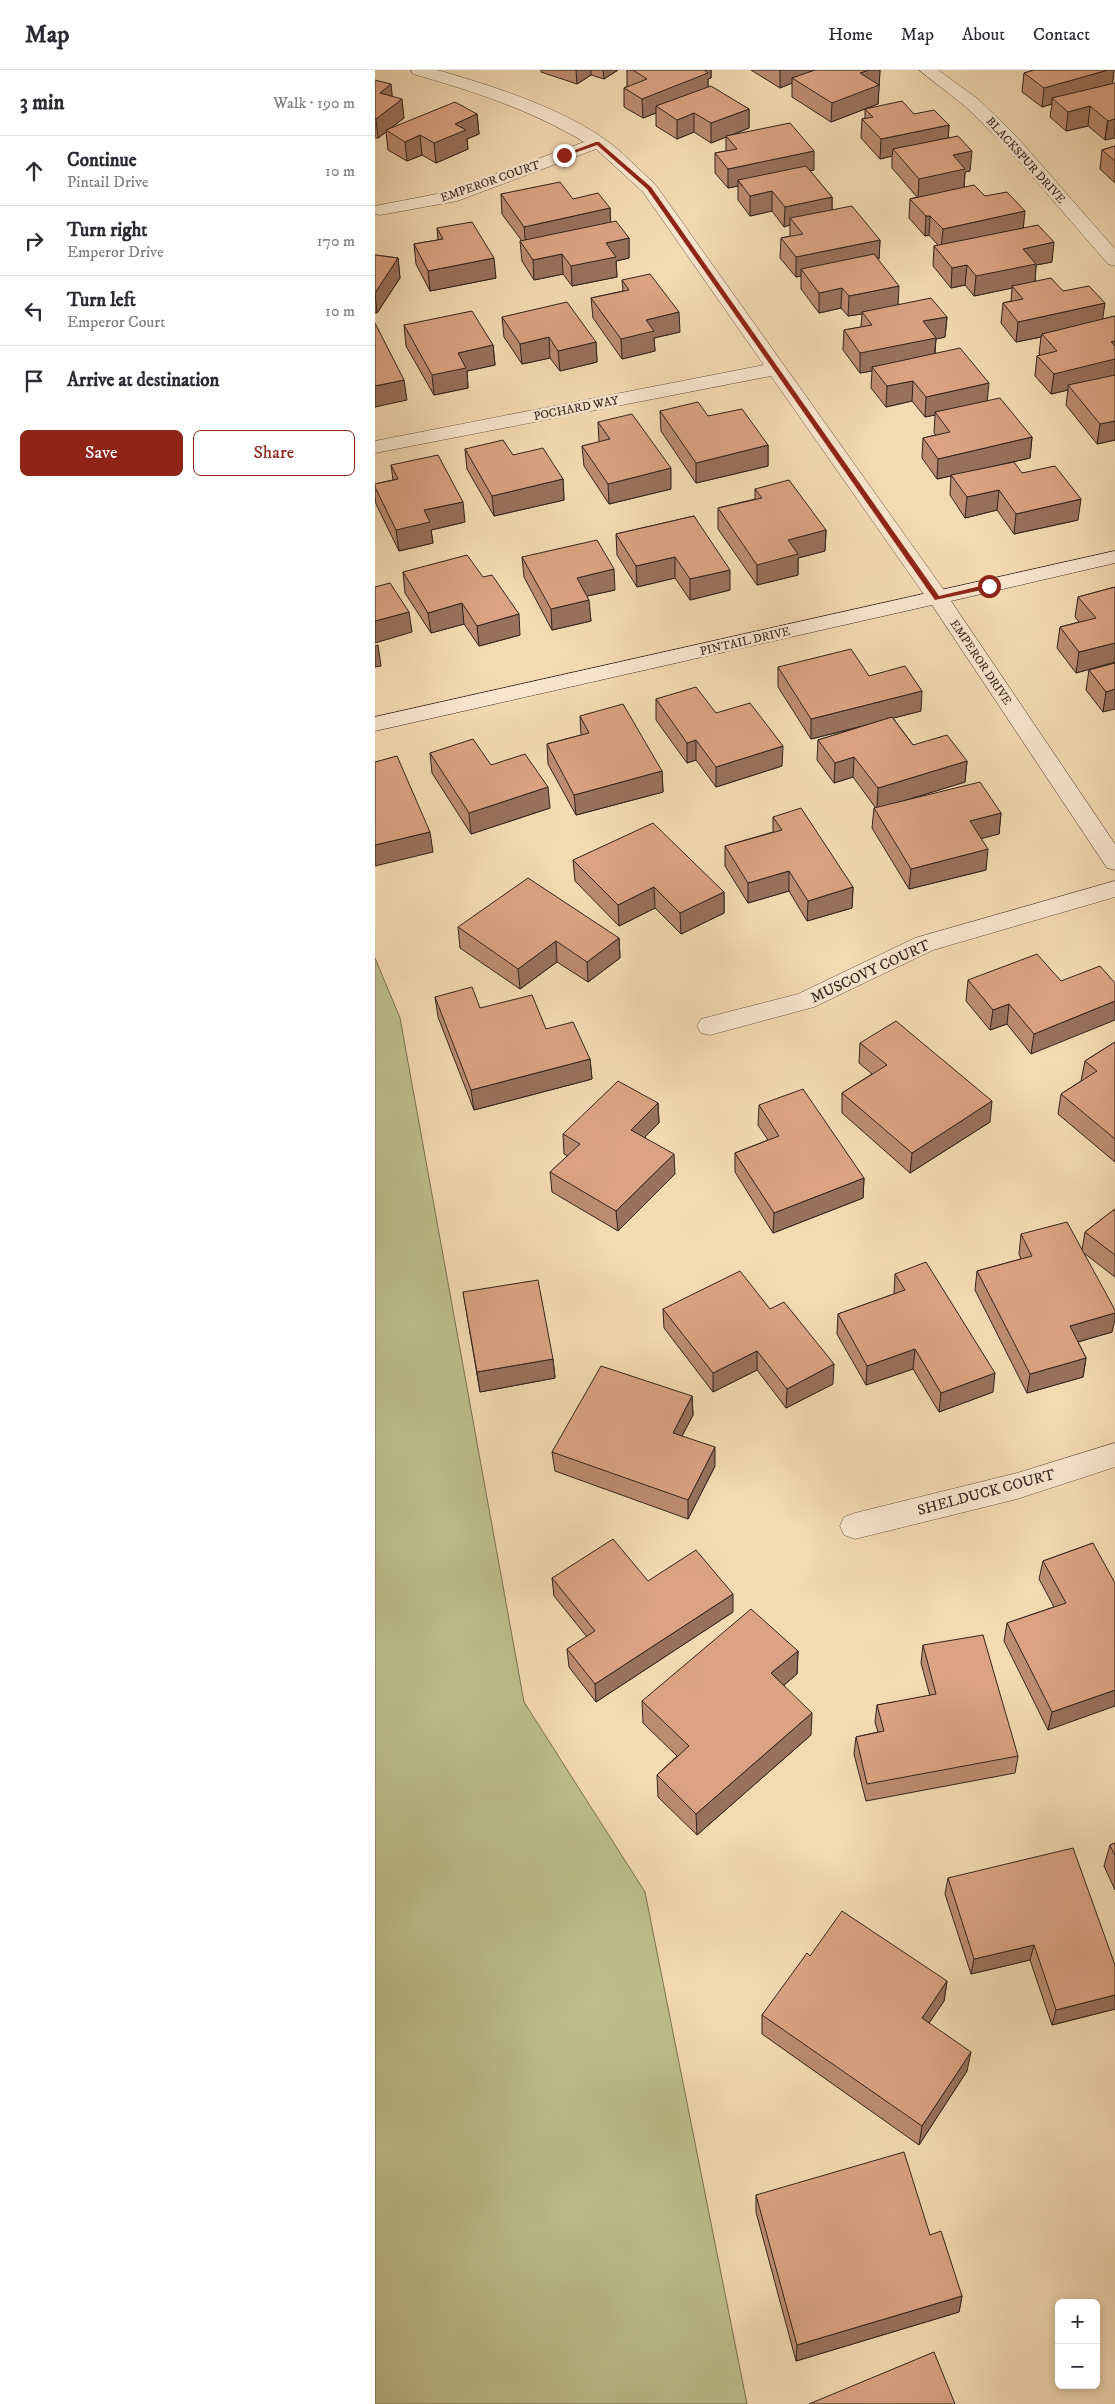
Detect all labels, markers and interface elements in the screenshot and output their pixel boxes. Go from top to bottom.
text: Map [25,20,69,50]
text: Home [828,24,873,46]
text: Map [901,24,934,46]
text: About [962,24,1005,46]
text: Contact [1033,24,1090,46]
text: 3 min [20,90,65,116]
text: Walk · 190 m [273,93,355,113]
street label: BLACKSPUR DRIVE [983,114,1069,207]
route end [553,144,576,167]
text: Continue [67,149,137,172]
icon: ahead [20,157,48,185]
street label: EMPEROR COURT [438,157,542,206]
text: 10 m [325,161,355,181]
text: Pintail Drive [67,172,149,192]
text: Turn right [67,219,147,242]
icon: right [20,227,48,255]
text: 170 m [317,231,355,251]
text: Emperor Drive [67,242,164,262]
text: Turn left [67,289,136,312]
icon: left [20,297,48,325]
text: 10 m [325,301,355,321]
text: Emperor Court [67,312,165,332]
icon: arrive [20,367,48,395]
text: Arrive at destination [67,369,219,392]
street label: POCHARD WAY [532,393,620,424]
button: Save [20,430,183,476]
button: Share [193,430,355,476]
route start [978,575,1001,598]
street label: EMPEROR DRIVE [947,617,1015,708]
street label: PINTAIL DRIVE [699,624,792,659]
street label: MUSCOVY COURT [808,935,933,1007]
street label: SHELDUCK COURT [915,1465,1058,1520]
map controls [1055,2299,1100,2389]
button: + [1055,2299,1100,2344]
button: − [1055,2344,1100,2389]

